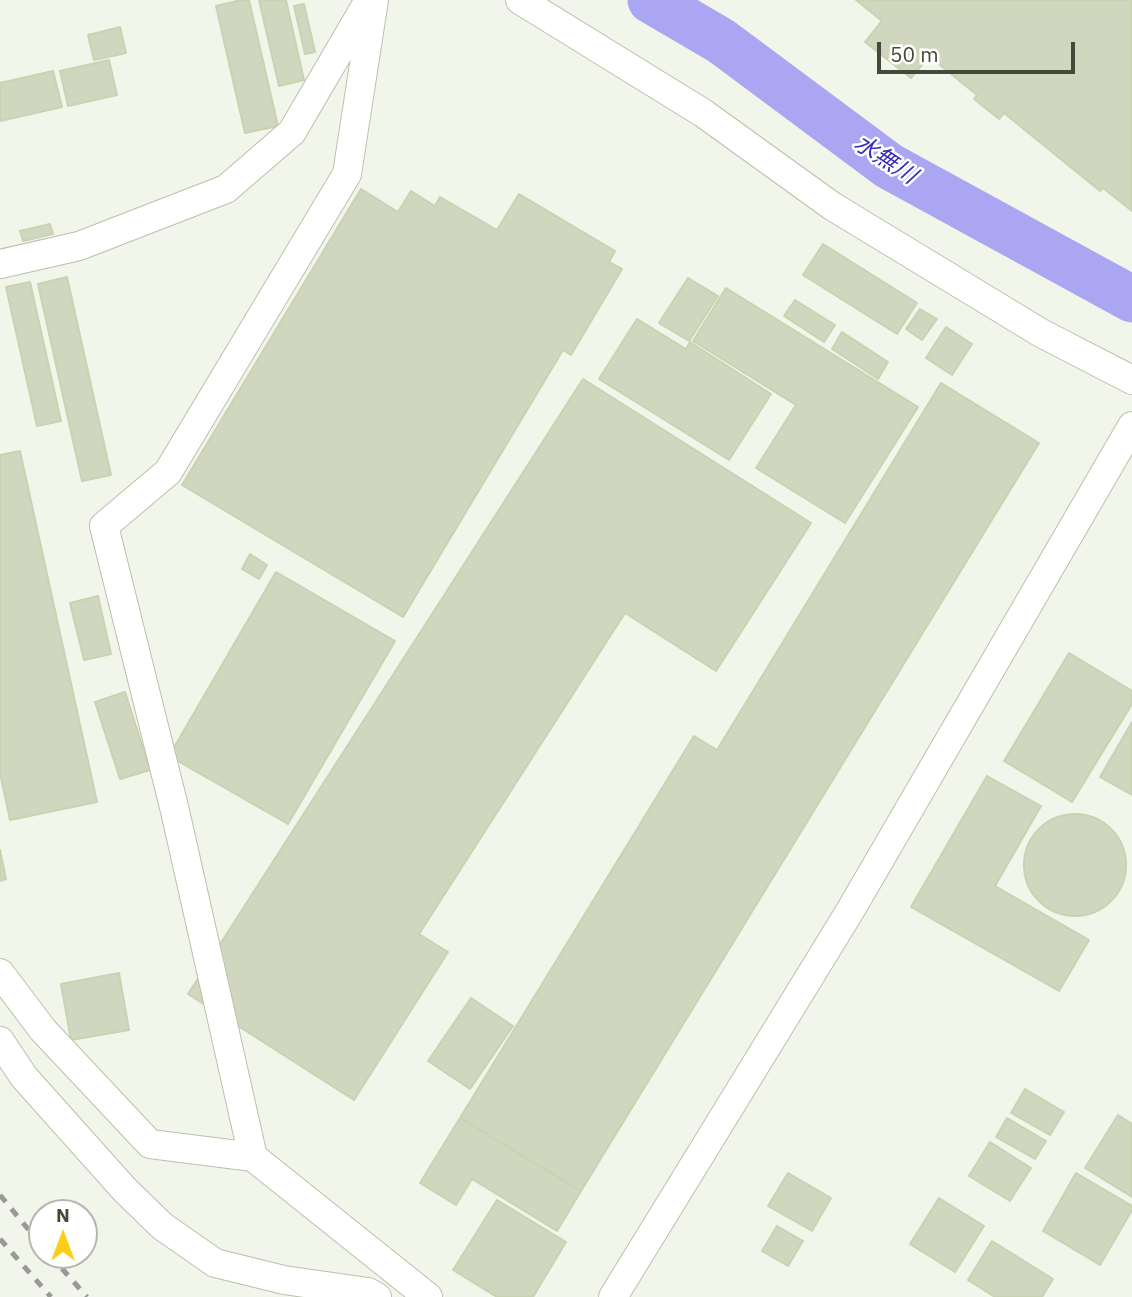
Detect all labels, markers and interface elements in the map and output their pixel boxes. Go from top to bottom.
scale bar [880,28,1078,72]
text: 50 m [890,40,939,68]
water label: 水無川 [849,130,921,190]
north arrow [28,1199,98,1269]
text: N [56,1203,70,1227]

